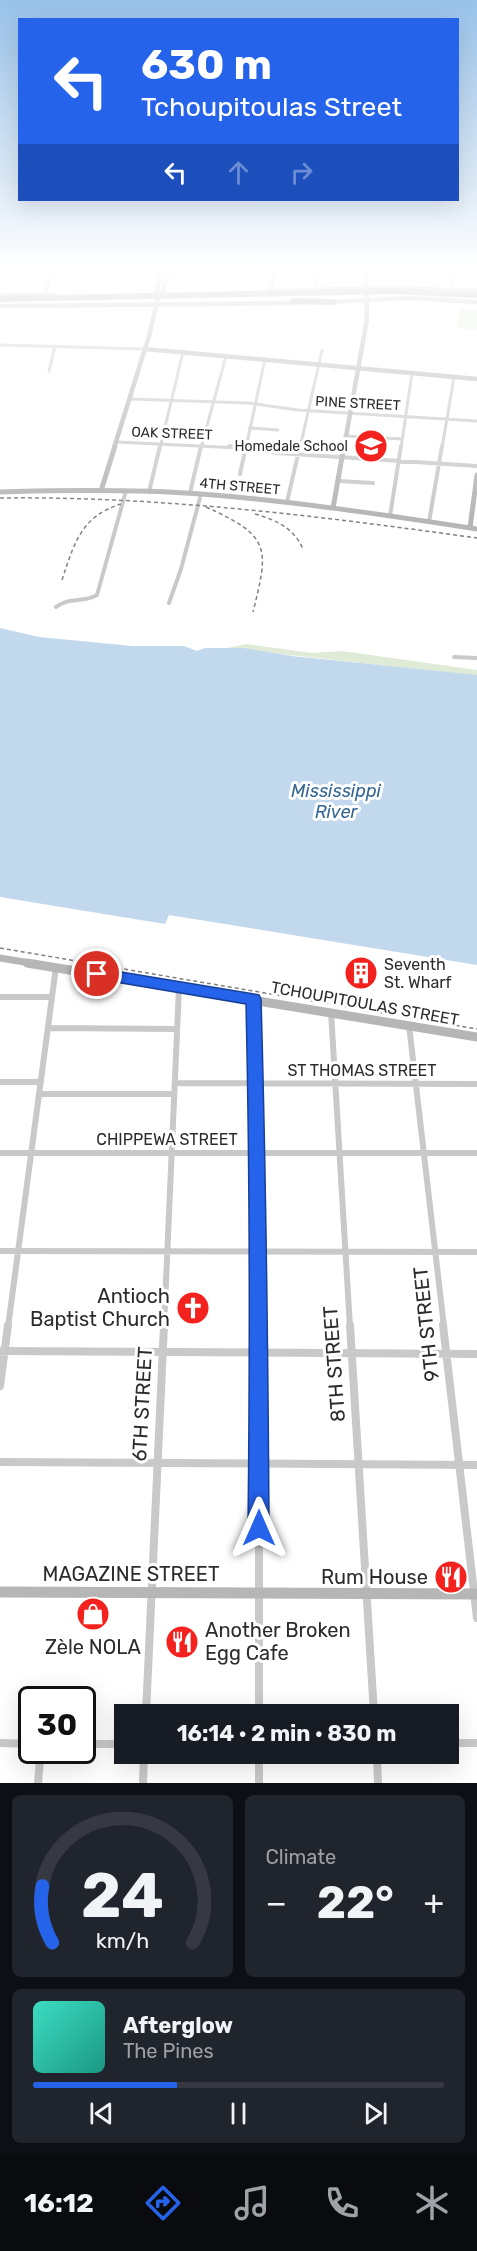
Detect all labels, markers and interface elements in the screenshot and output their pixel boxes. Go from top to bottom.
text: 630 m [141,40,272,90]
icon: left [42,42,120,120]
text: Tchoupitoulas Street [141,91,402,123]
icon: left [159,156,192,189]
icon: ahead [222,156,255,189]
icon: right [285,156,318,189]
street label: PINE STREET [315,393,401,414]
street label: OAK STREET [131,424,213,443]
school or university icon: Homedale School [353,428,389,464]
place label: Homedale School [235,438,348,455]
street label: 4TH STREET [199,475,281,498]
water label: Mississippi River [291,780,382,823]
pin [71,948,122,999]
building icon: Seventh St. Wharf [343,955,379,991]
place label: Seventh St. Wharf [384,955,452,992]
icon: arrive [80,957,113,990]
street label: TCHOUPITOULAS STREET [269,978,460,1029]
street label: ST THOMAS STREET [287,1061,437,1080]
street label: CHIPPEWA STREET [96,1130,238,1149]
street label: 9TH STREET [408,1265,444,1383]
place label: Antioch Baptist Church [30,1284,170,1331]
church icon: Antioch Baptist Church [175,1290,211,1326]
street label: 8TH STREET [318,1305,350,1423]
street label: 6TH STREET [127,1346,157,1462]
position arrow [227,1496,291,1560]
restaurant icon: Rum House [433,1559,469,1595]
street label: MAGAZINE STREET [43,1562,220,1586]
place label: Rum House [321,1565,428,1589]
shop icon: Zèle NOLA [75,1596,111,1632]
place label: Another Broken Egg Cafe [205,1618,351,1665]
restaurant icon: Another Broken Egg Cafe [164,1624,200,1660]
place label: Zèle NOLA [45,1635,141,1659]
speed limit sign: 30 [18,1686,96,1764]
text: 16:14 · 2 min · 830 m [177,1720,396,1747]
text: Climate [266,1845,336,1869]
text: 24 [81,1859,164,1933]
text: 22° [317,1876,394,1929]
text: − [266,1883,287,1922]
text: + [423,1883,444,1922]
text: km/h [95,1928,149,1953]
text: Afterglow [123,2012,233,2039]
text: The Pines [123,2039,214,2063]
icon: previous [85,2097,118,2130]
icon: pause [222,2097,255,2130]
icon: next [359,2097,392,2130]
icon: directions [142,2182,184,2224]
icon: music [231,2182,273,2224]
icon: phone [321,2182,363,2224]
icon: climate [411,2182,453,2224]
text: 16:12 [24,2187,94,2219]

